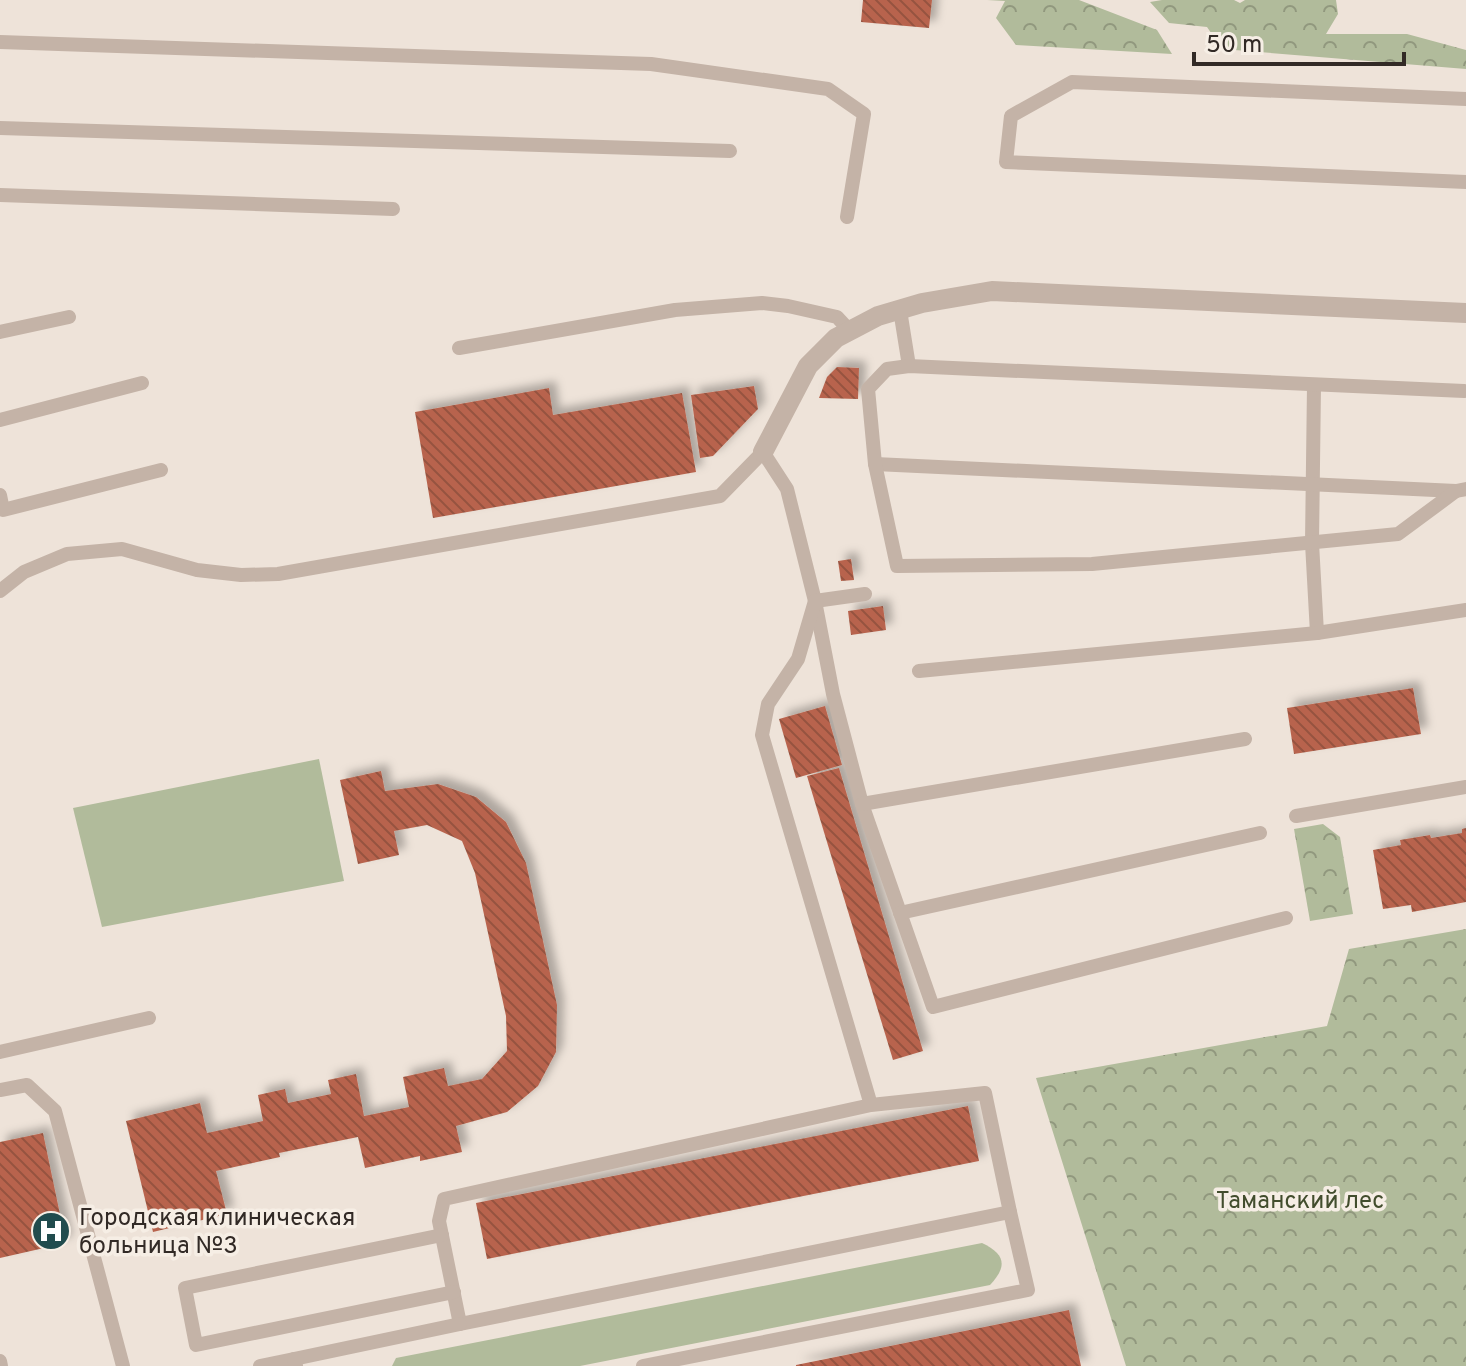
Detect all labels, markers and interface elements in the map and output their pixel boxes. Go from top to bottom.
scale bar [1194,16,1404,66]
text: 50 m [1206,31,1262,61]
park label: Таманский лес [1216,1187,1384,1217]
place label: Городская клиническая больница №3 [79,1204,355,1262]
hospital icon: Городская клиническая больница №3 [30,1210,72,1252]

